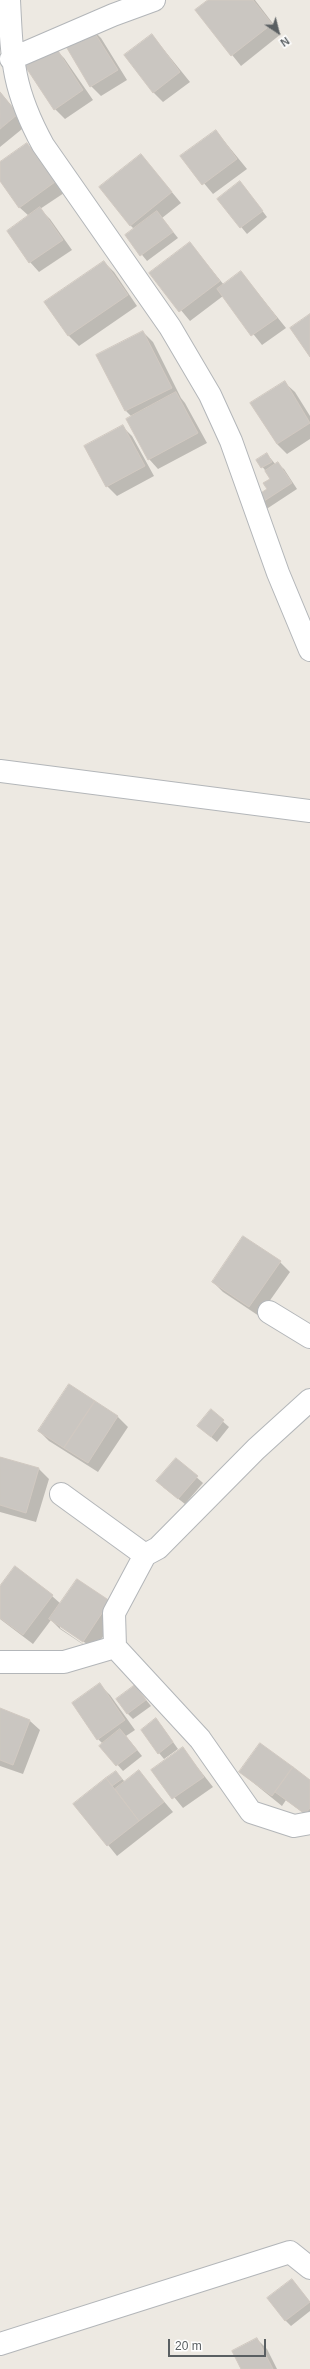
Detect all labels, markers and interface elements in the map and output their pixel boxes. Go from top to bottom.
north arrow [258,12,298,52]
text: N [278,35,292,49]
scale bar [170,2331,268,2357]
text: 20 m [175,2339,202,2353]

